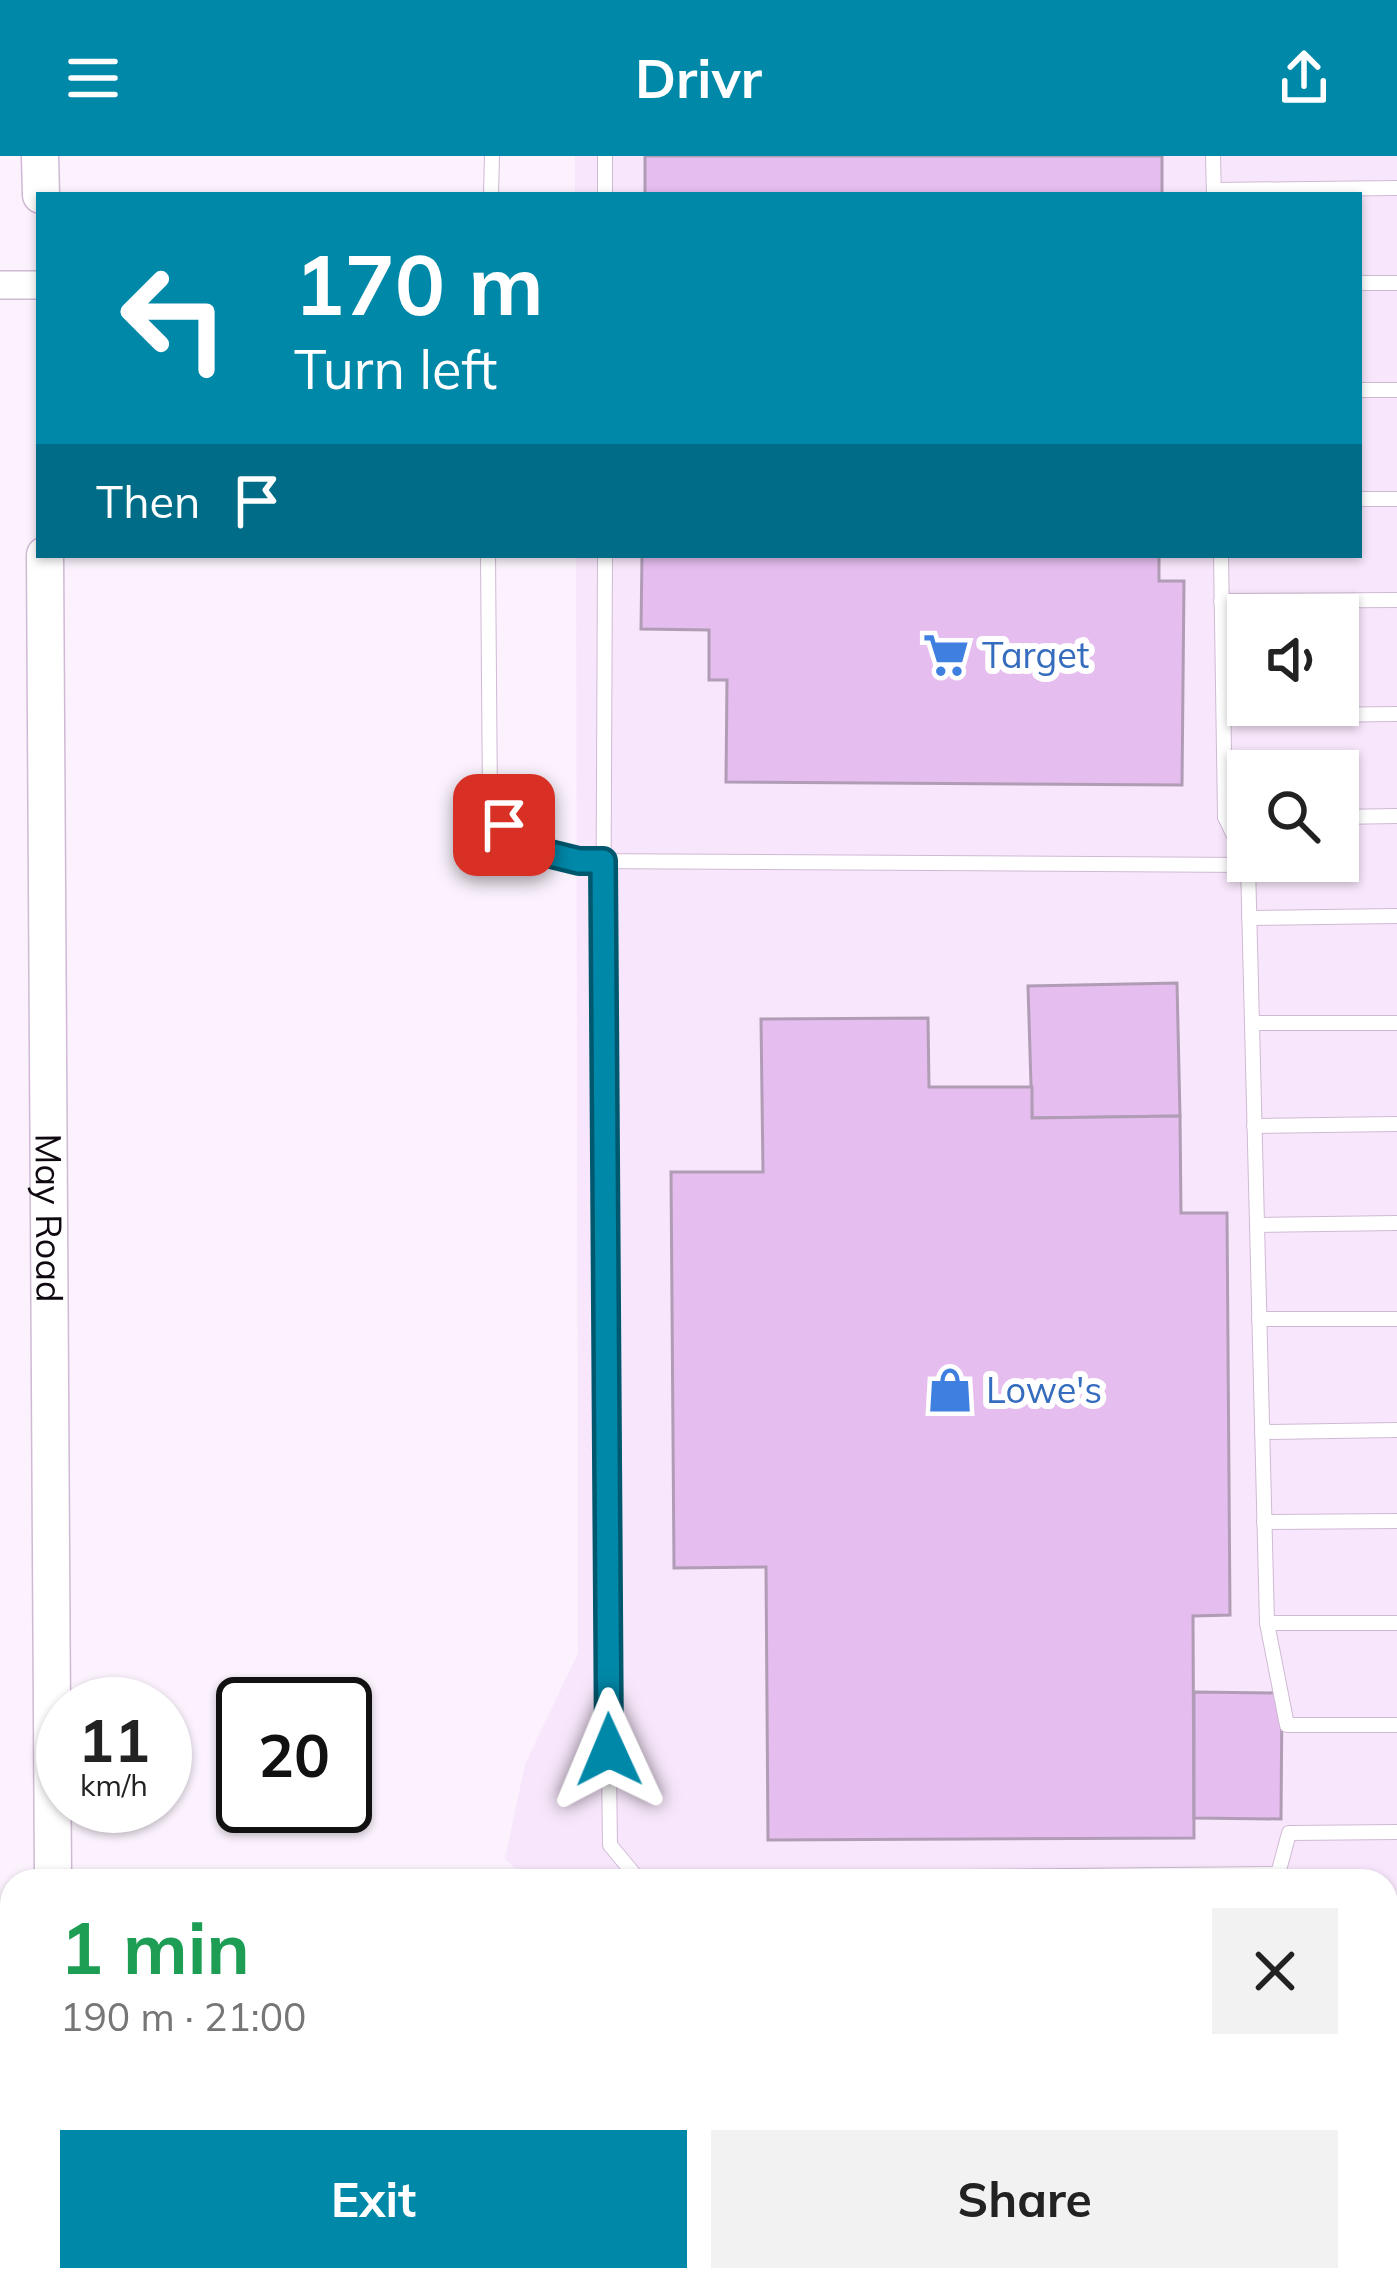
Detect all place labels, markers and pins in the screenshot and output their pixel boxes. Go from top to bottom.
supermarket icon: Target [921,630,971,680]
place label: Target [982,632,1089,677]
pin [453,774,555,876]
shop icon: Lowe's [925,1365,975,1415]
place label: Lowe's [986,1367,1102,1412]

